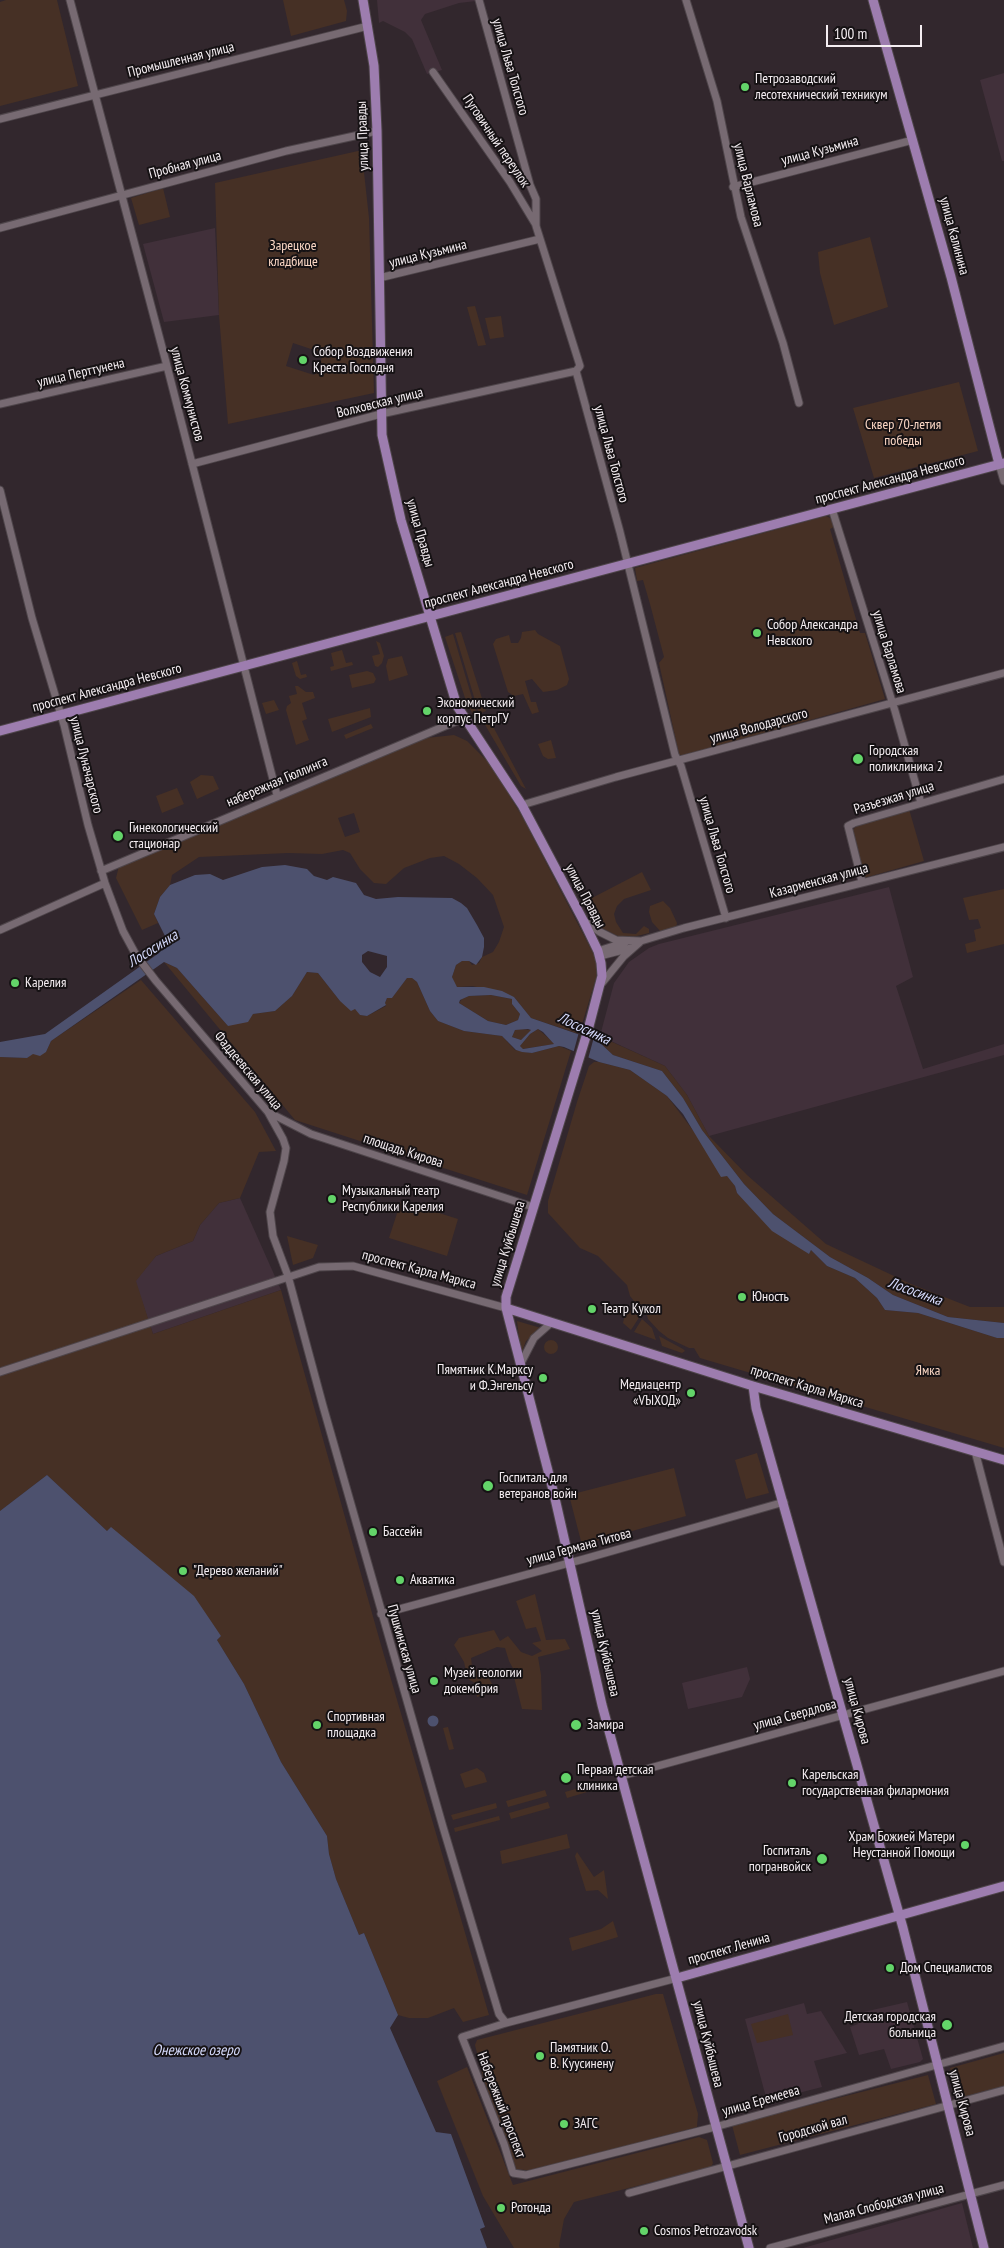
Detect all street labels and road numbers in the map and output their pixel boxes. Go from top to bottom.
street label: улица Льва Толстого [488,17,532,117]
street label: Промышленная улица [126,39,236,81]
street label: Пуговичный переулок [459,91,533,191]
street label: улица Правды [353,101,373,171]
street label: улица Кузьмина [780,133,860,169]
street label: улица Варламова [729,141,767,229]
street label: Пробная улица [147,147,223,183]
street label: улица Калинина [936,195,972,277]
street label: улица Кузьмина [388,236,468,272]
street label: улица Коммунистов [166,345,208,443]
street label: улица Перттунена [36,355,126,391]
street label: Волховская улица [335,384,425,422]
street label: улица Льва Толстого [590,404,632,504]
street label: проспект Александра Невского [814,452,966,508]
street label: улица Правды [402,497,438,569]
street label: проспект Александра Невского [423,556,575,612]
street label: улица Варламова [868,608,910,696]
street label: проспект Александра Невского [31,660,183,716]
street label: улица Володарского [708,705,810,747]
street label: улица Луначарского [66,715,106,815]
street label: набережная Гюллинга [224,753,330,811]
street label: Разъезжая улица [852,778,936,818]
street label: улица Льва Толстого [695,795,739,895]
street label: Казарменская улица [768,860,870,902]
street label: улица Правды [561,861,609,931]
street label: Фаддеевская улица [210,1028,286,1114]
street label: площадь Кирова [361,1130,445,1172]
street label: улица Куйбышева [487,1199,529,1289]
street label: проспект Карла Маркса [360,1247,478,1293]
street label: проспект Карла Маркса [749,1362,865,1412]
street label: улица Германа Титова [525,1525,633,1569]
street label: Пушкинская улица [383,1603,425,1695]
street label: улица Куйбышева [587,1608,623,1698]
street label: улица Кирова [840,1676,874,1746]
street label: улица Свердлова [752,1696,838,1734]
street label: проспект Ленина [686,1929,772,1969]
street label: улица Куйбышева [689,1999,727,2089]
street label: Набережный проспект [473,2050,529,2160]
street label: улица Кирова [945,2068,979,2138]
street label: улица Еремеева [720,2082,802,2120]
street label: Городской вал [777,2111,849,2147]
street label: Малая Слободская улица [822,2180,946,2228]

